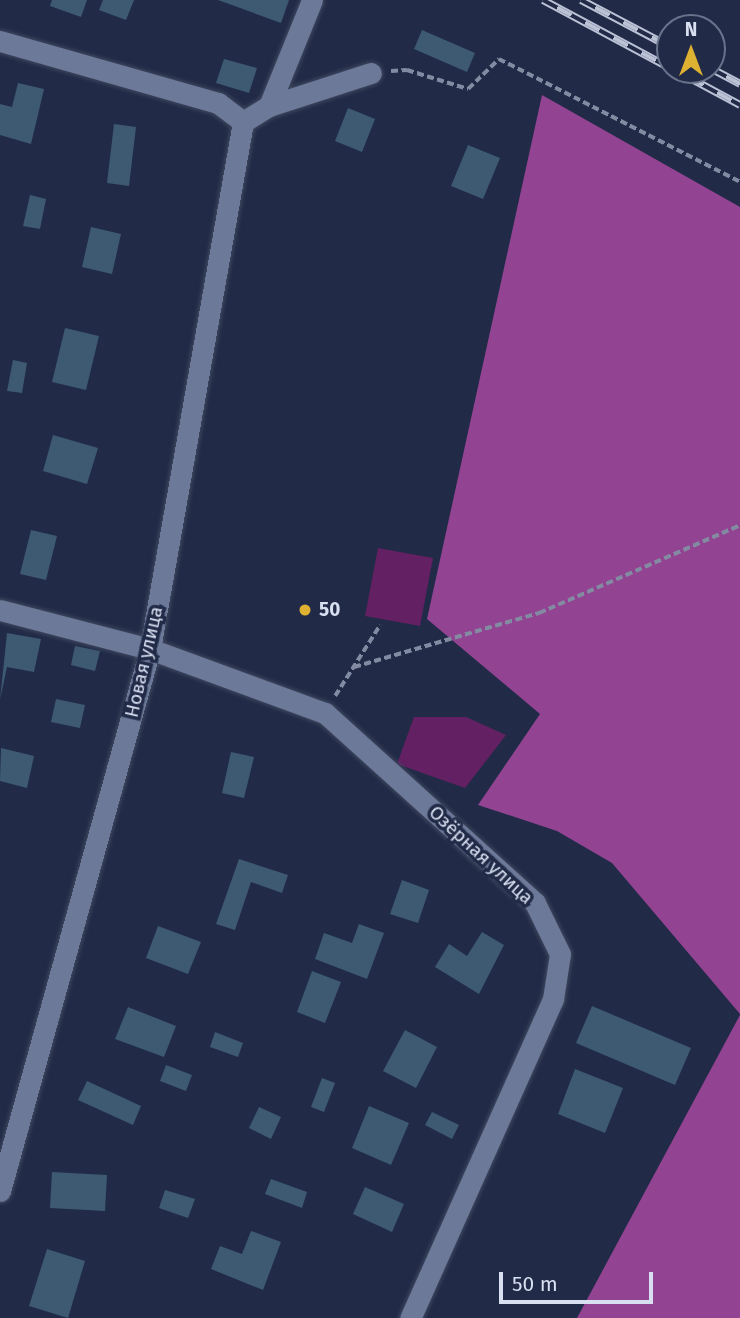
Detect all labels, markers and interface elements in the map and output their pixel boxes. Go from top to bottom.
north arrow [656,14,726,84]
text: N [685,18,697,41]
place label: 50 [319,599,340,621]
marker: 50 [297,602,313,618]
street label: Новая улица [120,604,168,720]
street label: Озёрная улица [424,801,538,909]
scale bar [502,1258,656,1302]
text: 50 m [512,1271,558,1297]

